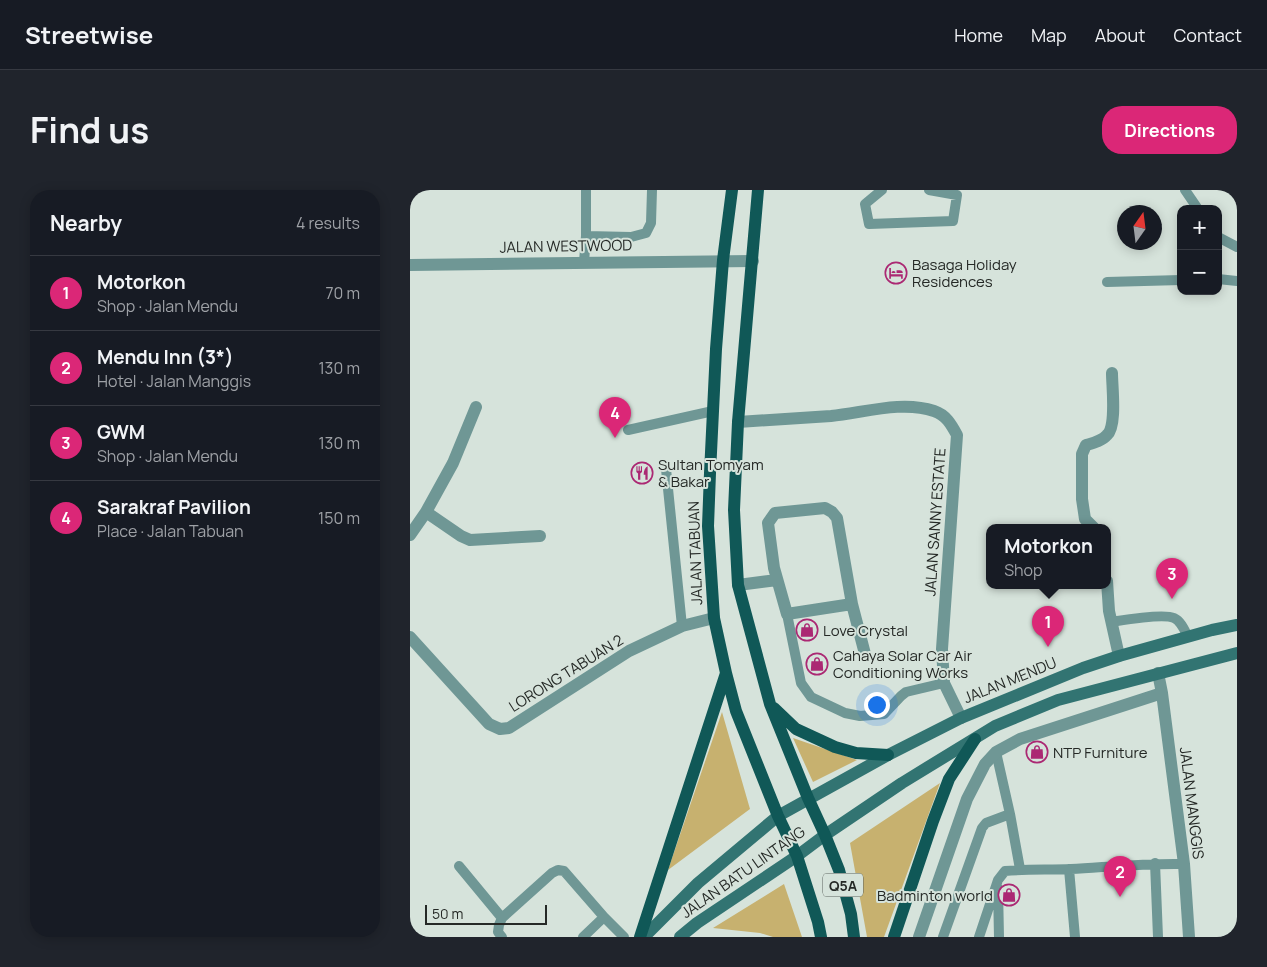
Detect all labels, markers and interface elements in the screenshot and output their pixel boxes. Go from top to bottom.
text: Streetwise [25,18,153,51]
text: Home [954,23,1003,47]
text: Map [1031,23,1067,47]
text: About [1095,23,1145,47]
text: Contact [1173,23,1242,47]
text: Find us [30,106,149,154]
button: Directions [1102,106,1237,154]
north arrow [1117,205,1162,250]
map controls [1177,205,1222,295]
button: + [1177,205,1222,250]
text: Nearby [50,209,122,237]
text: 4 results [296,212,360,234]
street label: JALAN WESTWOOD [500,234,632,258]
button: − [1177,250,1222,295]
place label: Basaga Holiday Residences [912,254,1017,292]
hotel icon: Basaga Holiday Residences [884,261,908,285]
text: Motorkon [97,269,186,295]
text: 1 [62,282,70,304]
text: 70 m [325,282,360,304]
text: Shop · Jalan Mendu [97,295,238,317]
text: Mendu Inn (3*) [97,344,234,370]
text: 2 [61,357,71,379]
text: 130 m [318,357,360,379]
text: Hotel · Jalan Manggis [97,370,251,392]
pin: 4 [599,397,631,438]
text: GWM [97,419,145,445]
text: 3 [61,432,71,454]
text: 130 m [318,432,360,454]
text: Shop · Jalan Mendu [97,445,238,467]
street label: JALAN SANNY ESTATE [919,447,951,597]
place label: Sultan Tomyam & Bakar [658,454,764,492]
restaurant icon: Sultan Tomyam & Bakar [630,461,654,485]
text: Sarakraf Pavilion [97,494,251,520]
street label: JALAN TABUAN [683,501,707,605]
text: 4 [61,507,71,529]
text: 150 m [318,507,360,529]
text: Place · Jalan Tabuan [97,520,244,542]
popup [986,524,1111,589]
text: Motorkon [1004,533,1093,559]
pin: 3 [1156,558,1188,599]
text: Shop [1004,559,1042,581]
pin: 1 [1032,606,1064,647]
shop icon: Love Crystal [795,618,819,642]
place label: Love Crystal [823,620,908,641]
street label: LORONG TABUAN 2 [505,629,627,717]
place label: Cahaya Solar Car Air Conditioning Works [833,645,973,683]
shop icon: Cahaya Solar Car Air Conditioning Works [805,652,829,676]
street label: JALAN MENDU [960,652,1060,708]
your location [864,692,890,718]
shop icon: NTP Furniture [1025,740,1049,764]
place label: NTP Furniture [1053,742,1148,763]
street label: JALAN MANGGIS [1175,746,1209,860]
street label: JALAN BATU LINTANG [677,821,810,923]
pin: 2 [1104,856,1136,897]
road number: Q5A [823,874,863,896]
shop icon: Badminton world [997,883,1021,907]
place label: Badminton world [877,885,993,906]
scale bar [425,902,548,925]
text: 50 m [432,904,463,923]

